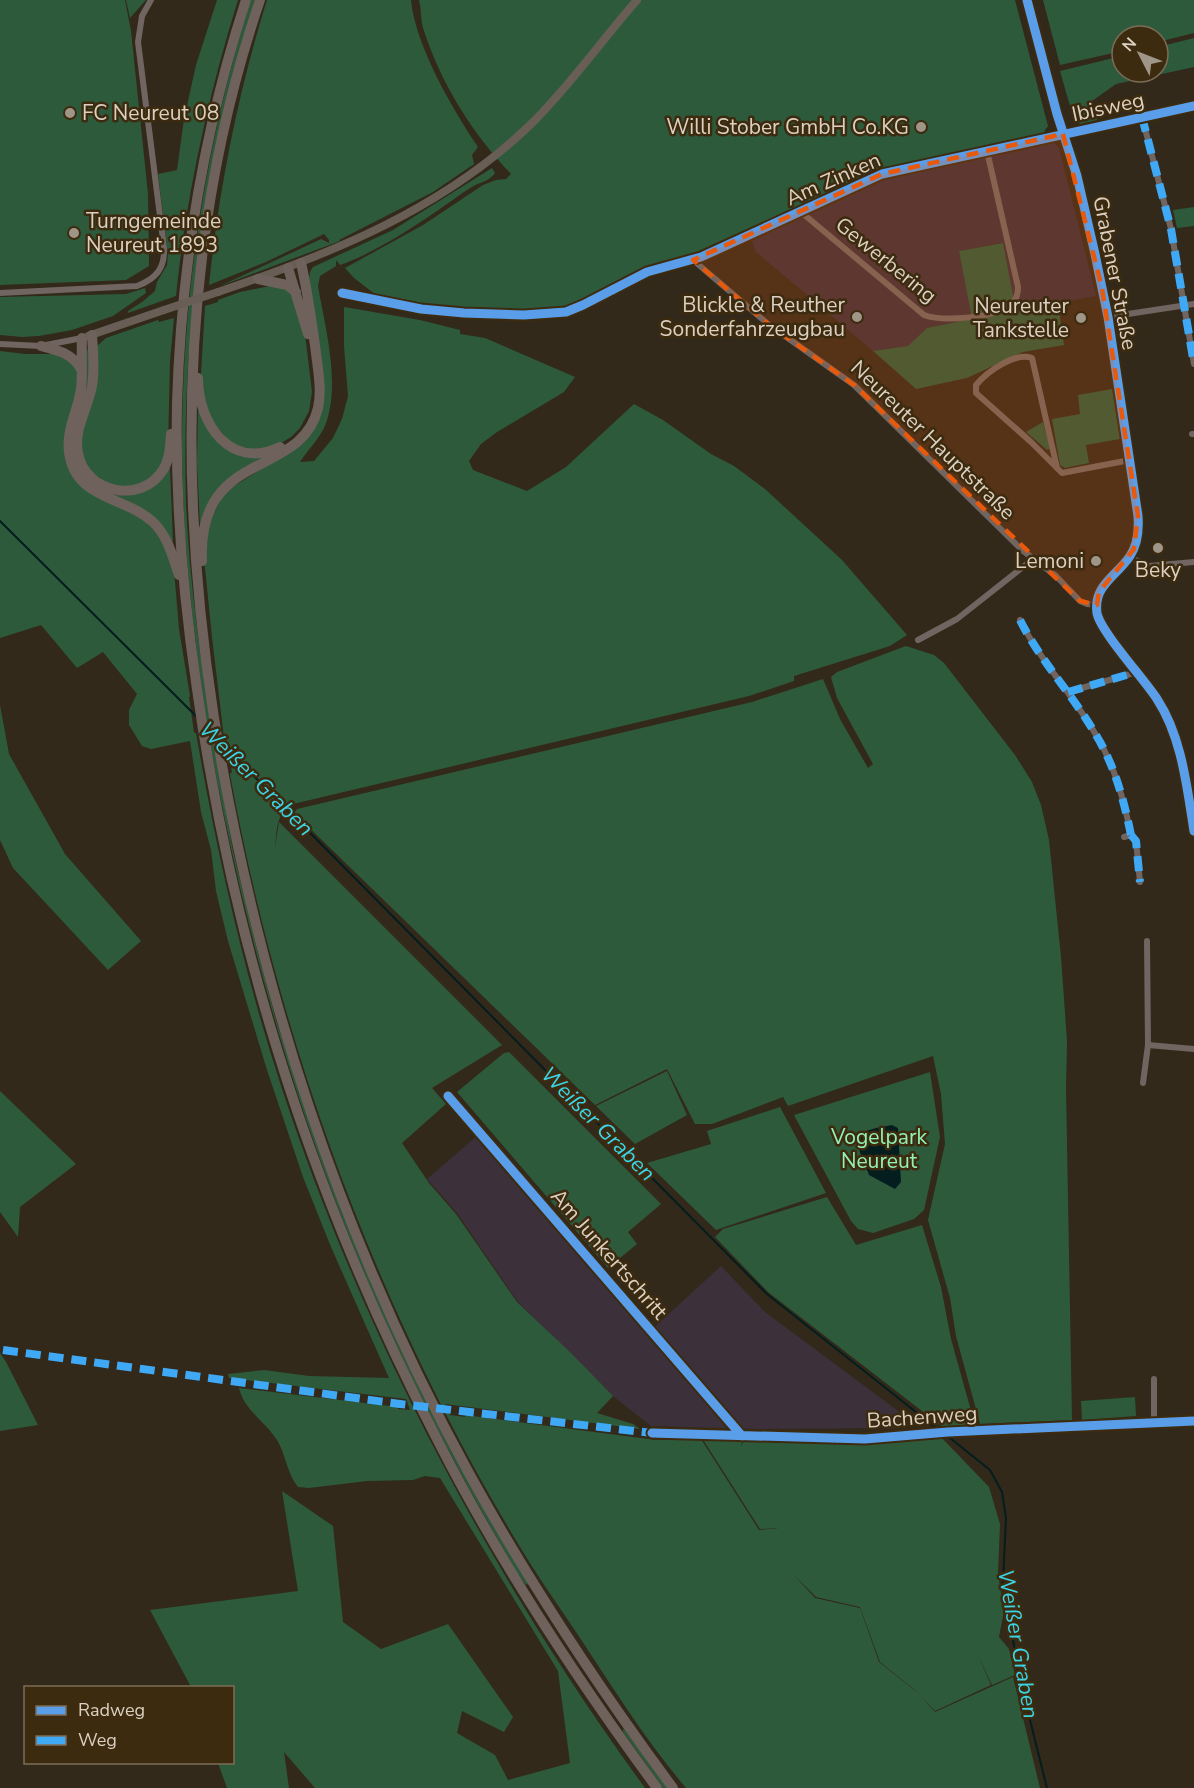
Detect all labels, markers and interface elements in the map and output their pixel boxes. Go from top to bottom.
north arrow [1110,24,1170,84]
text: N [1117,33,1142,56]
street label: Ibisweg [1069,86,1147,128]
place label: FC Neureut 08 [82,99,219,127]
marker: FC Neureut 08 [63,106,77,120]
place label: Willi Stober GmbH Co.KG [666,113,909,141]
marker: Willi Stober GmbH Co.KG [914,120,928,134]
street label: Am Zinken [781,146,885,212]
street label: Grabener Straße [1086,194,1144,352]
place label: Turngemeinde Neureut 1893 [86,207,221,259]
street label: Gewerbering [830,211,942,309]
marker: Turngemeinde Neureut 1893 [67,226,81,240]
place label: Blickle & Reuther Sonderfahrzeugbau [660,291,845,343]
place label: Neureuter Tankstelle [973,292,1069,344]
marker: Blickle & Reuther Sonderfahrzeugbau [850,310,864,324]
marker: Neureuter Tankstelle [1074,311,1088,325]
street label: Neureuter Hauptstraße [845,354,1021,526]
marker: Beky [1151,541,1165,555]
place label: Lemoni [1015,547,1084,575]
marker: Lemoni [1089,554,1103,568]
place label: Beky [1135,556,1181,584]
water label: Weißer Graben [192,715,320,843]
water label: Weißer Graben [534,1060,662,1188]
park label: Vogelpark Neureut [830,1123,927,1175]
street label: Am Junkertschritt [544,1183,674,1326]
street label: Bachenweg [866,1399,978,1435]
water label: Weißer Graben [990,1567,1046,1721]
legend [24,1686,234,1764]
text: Radweg [78,1698,145,1722]
text: Weg [78,1728,117,1752]

